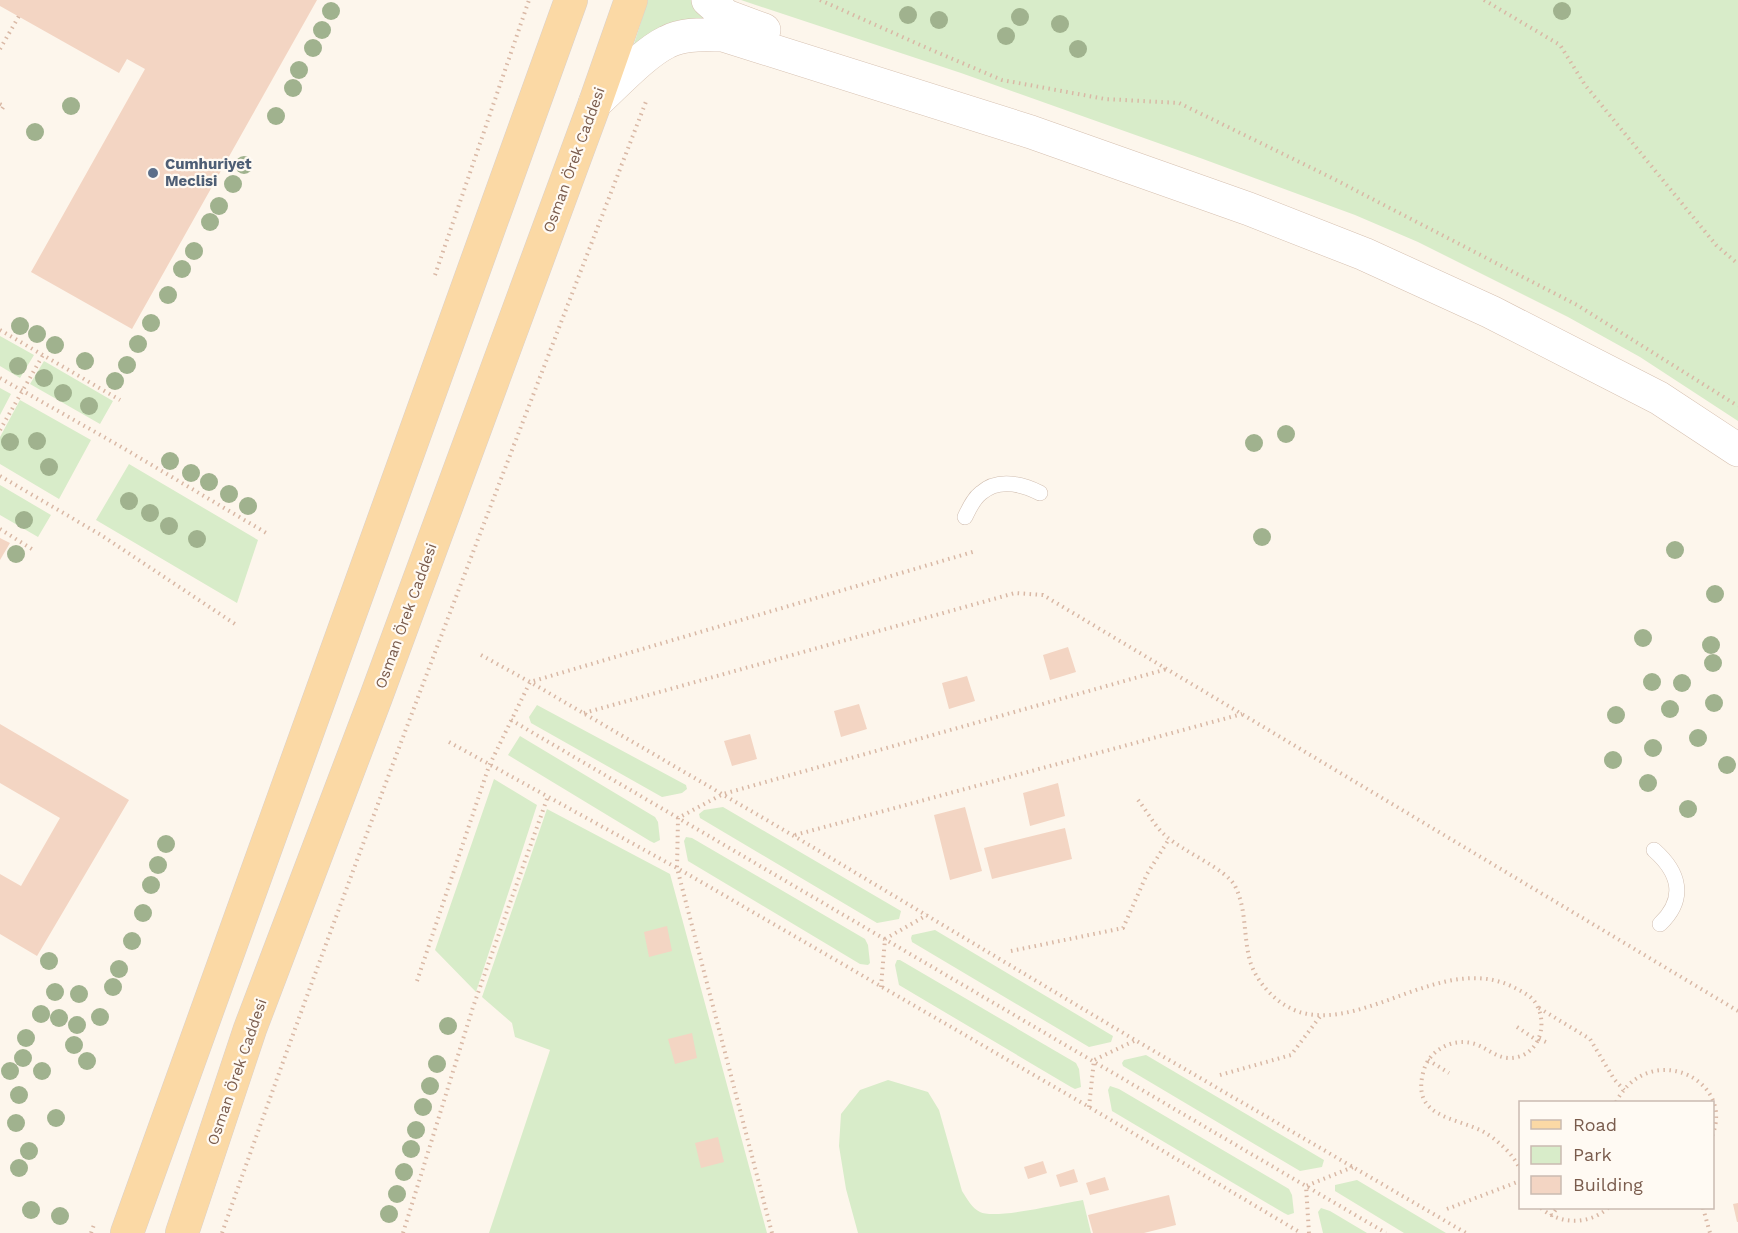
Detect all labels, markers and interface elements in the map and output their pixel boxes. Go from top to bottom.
street label: Osman Örek Caddesi [539,85,609,235]
place label: Cumhuriyet Meclisi [165,155,252,190]
marker: Cumhuriyet Meclisi [146,166,160,180]
street label: Osman Örek Caddesi [371,541,441,691]
street label: Osman Örek Caddesi [204,997,270,1147]
legend [1519,1101,1714,1209]
text: Road [1573,1114,1617,1135]
text: Park [1573,1144,1612,1165]
text: Building [1573,1174,1643,1195]

